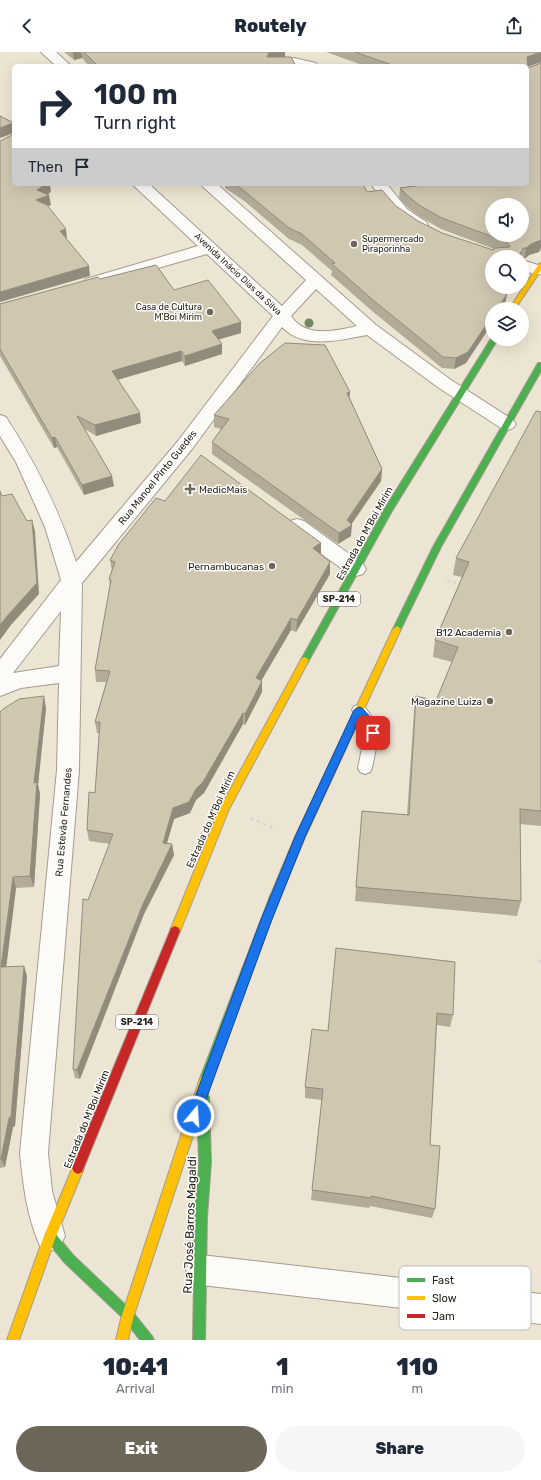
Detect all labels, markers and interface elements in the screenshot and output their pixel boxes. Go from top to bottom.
icon: back [16,15,38,37]
text: Routely [234,15,307,37]
icon: share [503,15,525,37]
text: 100 m [94,78,178,111]
icon: right [28,80,80,132]
text: Turn right [94,112,176,134]
icon: arrive [71,156,93,178]
text: Then [28,158,63,176]
map controls [485,198,529,346]
button: sound [485,198,529,242]
street label: Avenida Inácio Dias da Silva [192,231,284,317]
place label: Supermercado Piraporinha [362,234,424,254]
marker: Supermercado Piraporinha [349,239,359,249]
button: search [485,250,529,294]
place label: Casa de Cultura M'Boi Mirim [136,302,202,322]
button: layers [485,302,529,346]
marker: Casa de Cultura M'Boi Mirim [205,307,215,317]
street label: Rua Manoel Pinto Guedes [116,428,200,527]
marker: MedicMais [184,483,196,495]
place label: MedicMais [199,484,247,496]
street label: Estrada do M'Boi Mirim [334,484,396,582]
place label: Pernambucanas [188,561,264,573]
marker: Pernambucanas [267,561,277,571]
road number: SP-214 [318,592,360,606]
place label: B12 Academia [436,627,501,639]
marker: B12 Academia [504,627,514,637]
place label: Magazine Luiza [411,696,482,708]
marker: Magazine Luiza [485,696,495,706]
pin [356,716,390,750]
icon: arrive [362,722,384,744]
street label: Rua Estevão Fernandes [53,767,75,877]
street label: Estrada do M'Boi Mirim [184,769,238,870]
road number: SP-214 [116,1015,158,1029]
street label: Estrada do M'Boi Mirim [62,1068,112,1170]
position arrow [173,1095,215,1137]
street label: Rua José Barros Magaldi [181,1156,199,1294]
legend [399,1266,531,1330]
text: Fast [432,1274,455,1287]
text: Slow [432,1292,457,1305]
text: Jam [432,1310,455,1323]
text: 10:41 [103,1353,168,1381]
text: 1 [276,1353,289,1381]
text: 110 [396,1353,438,1381]
text: Arrival [116,1381,155,1396]
text: min [271,1381,294,1396]
text: m [412,1381,423,1396]
button: Exit [16,1426,267,1472]
button: Share [275,1426,525,1472]

